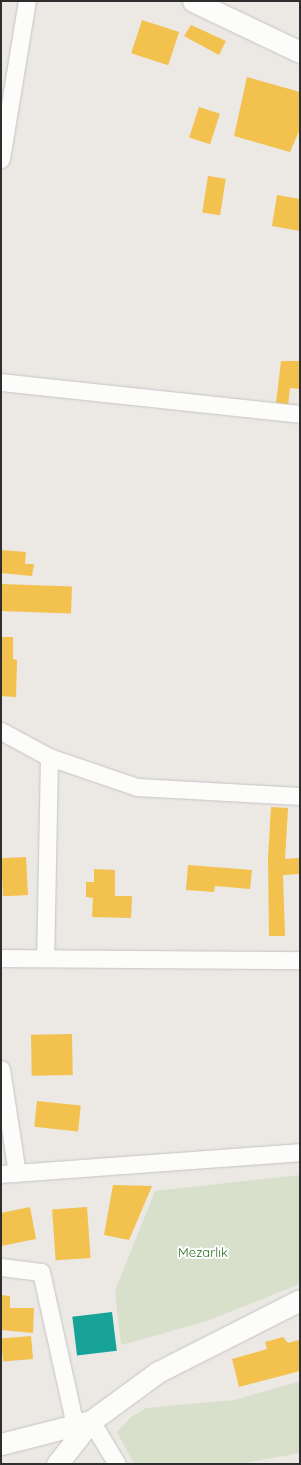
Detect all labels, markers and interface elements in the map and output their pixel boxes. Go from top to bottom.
park label: Mezarlık [178,1244,228,1260]

